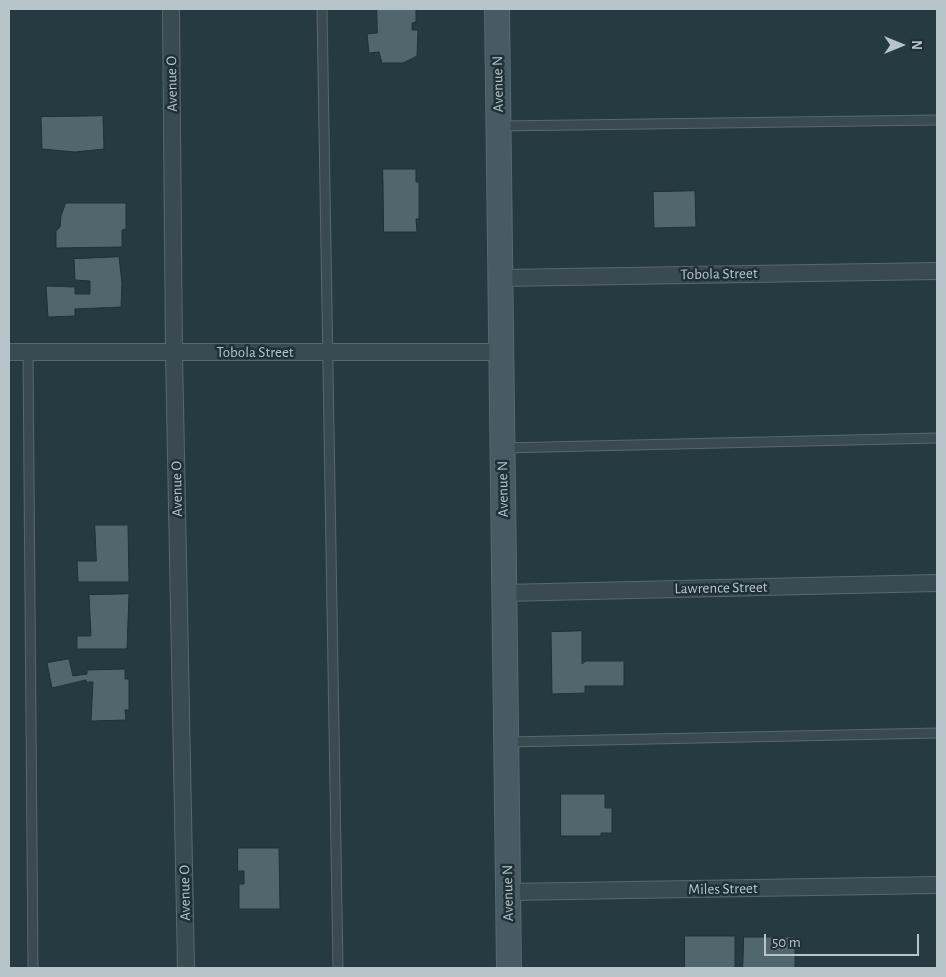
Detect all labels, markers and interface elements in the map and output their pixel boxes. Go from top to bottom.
north arrow [876,20,926,70]
text: N [909,40,923,50]
street label: Avenue O [163,56,181,112]
street label: Avenue N [489,56,507,112]
street label: Tobola Street [680,264,758,284]
street label: Tobola Street [216,343,294,361]
street label: Avenue O [168,461,186,517]
street label: Avenue N [494,461,512,517]
street label: Lawrence Street [674,578,768,598]
street label: Avenue O [176,865,194,921]
street label: Avenue N [499,865,517,921]
street label: Miles Street [688,879,758,899]
scale bar [766,924,921,956]
text: 50 m [772,935,801,950]

